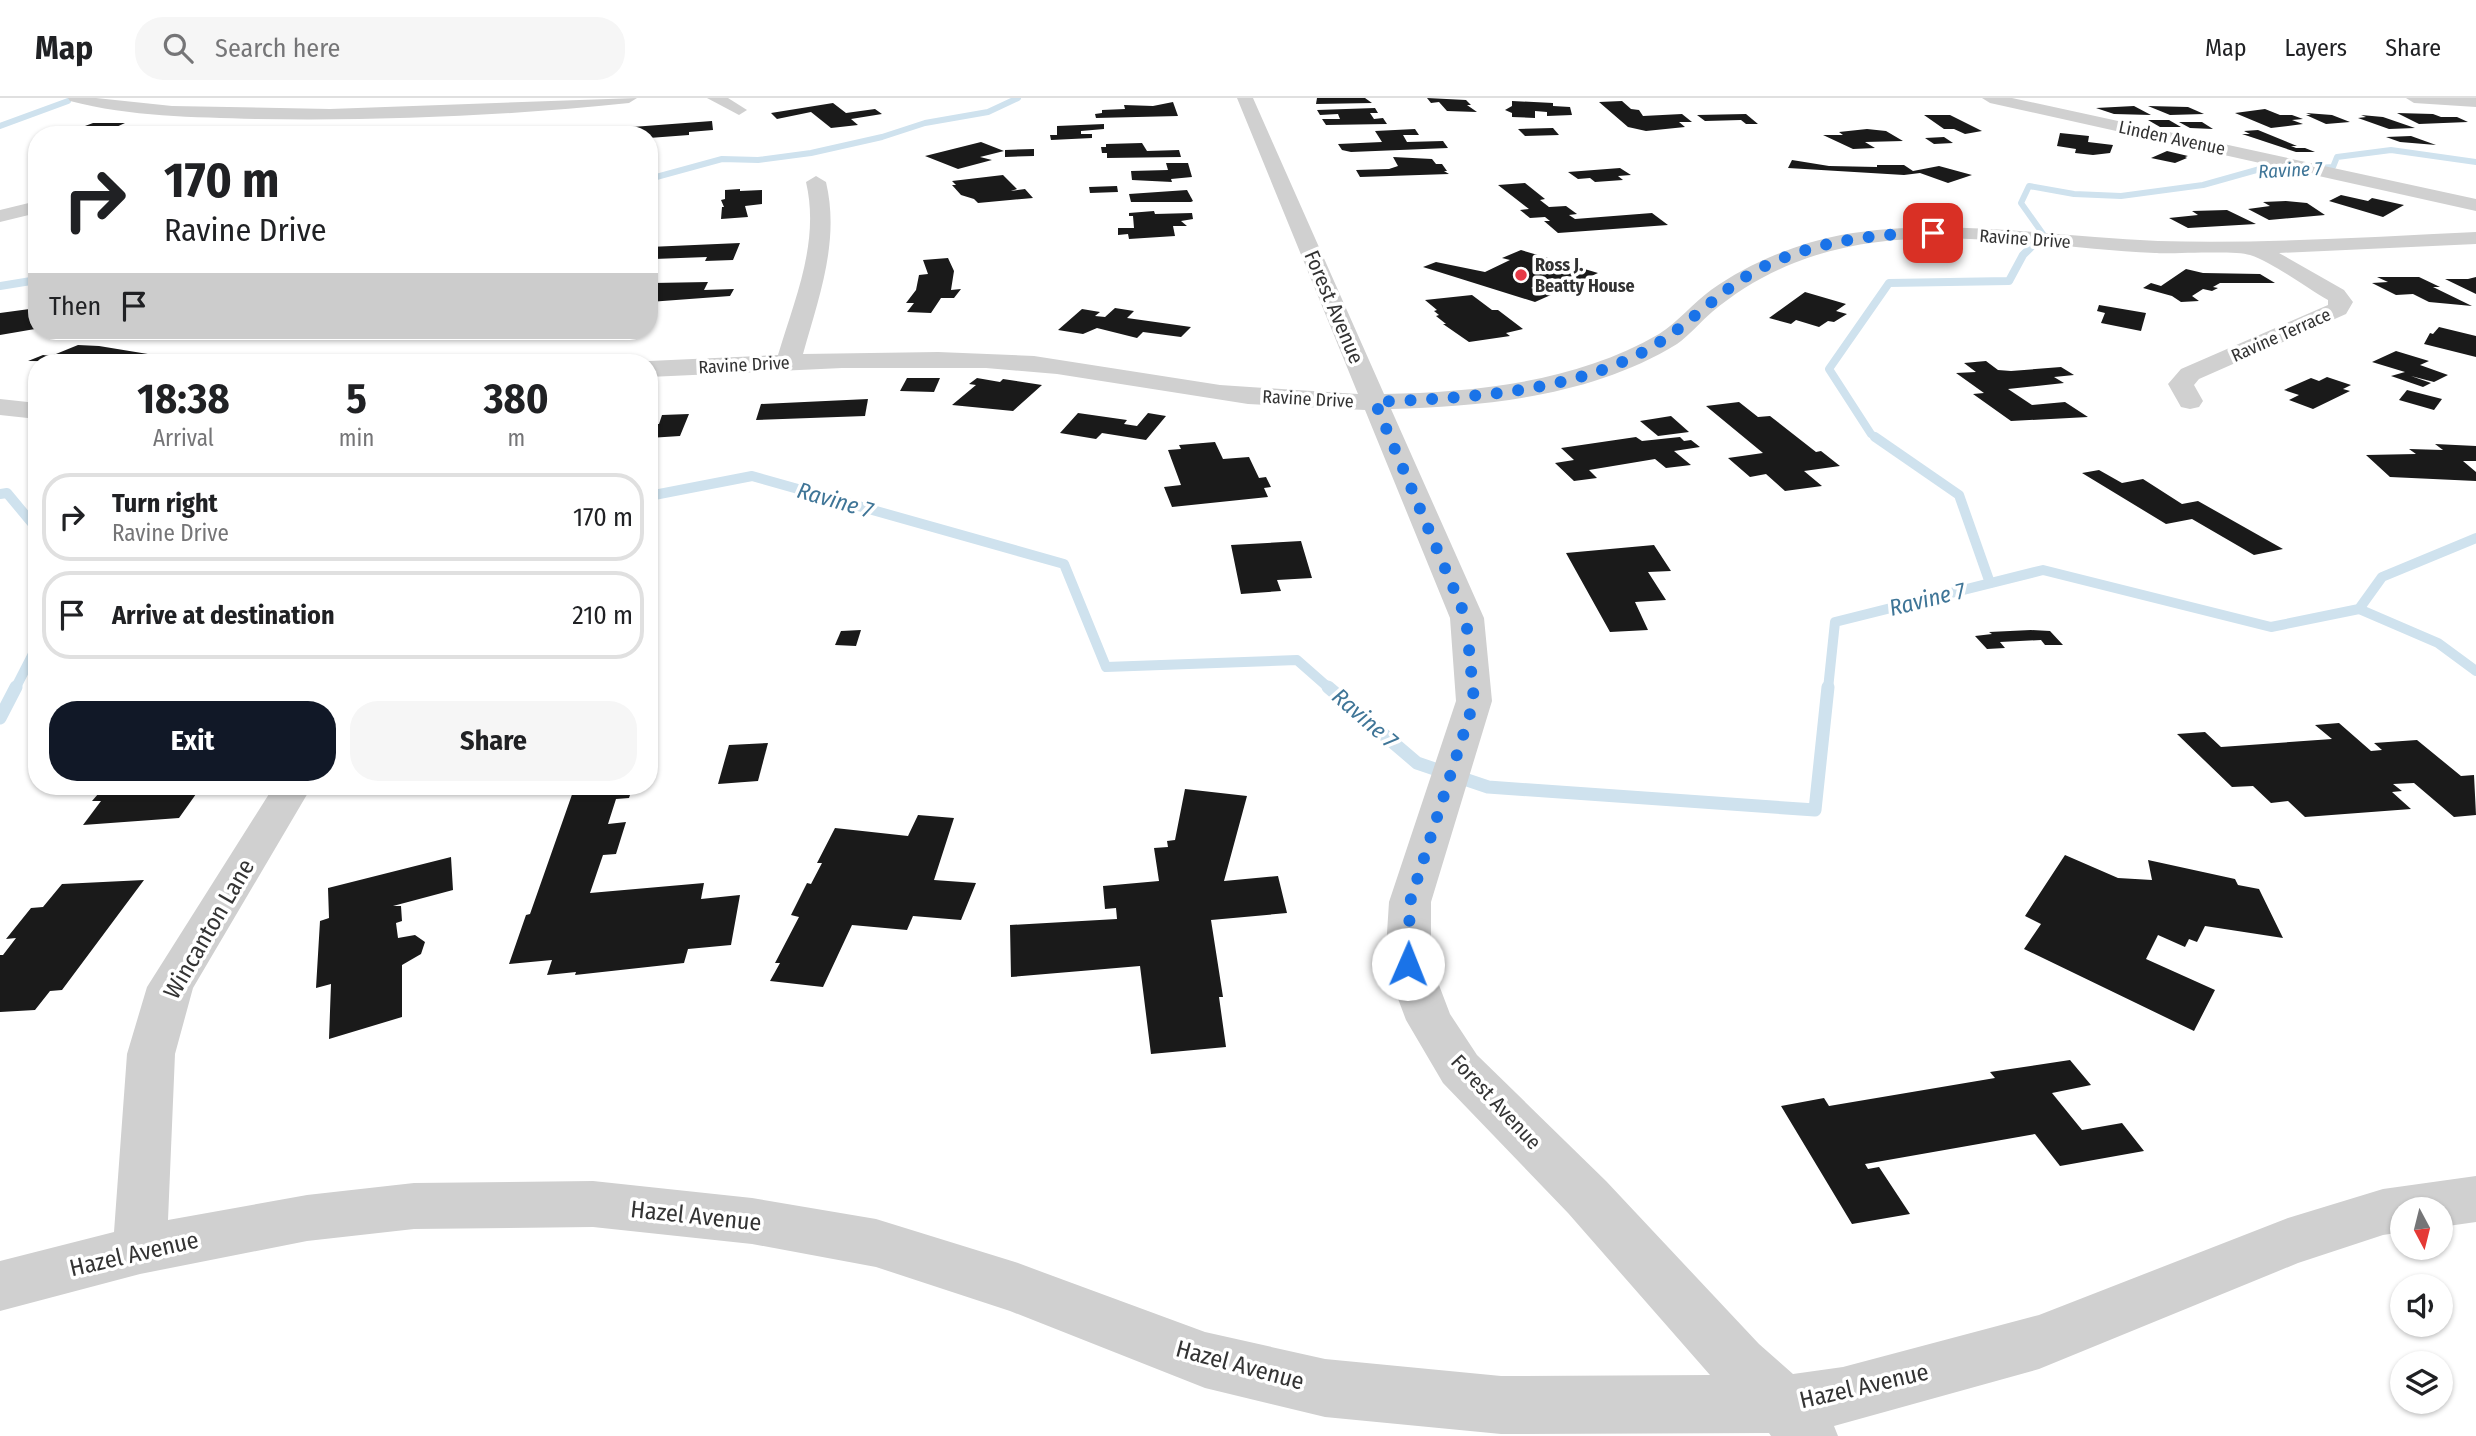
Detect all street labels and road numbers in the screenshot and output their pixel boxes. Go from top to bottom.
street label: Linden Avenue [2117,116,2227,160]
street label: Ravine Drive [1979,225,2071,253]
street label: Forest Avenue [1298,246,1370,368]
street label: Ravine Terrace [2228,303,2334,367]
street label: Ravine Drive [698,352,790,378]
street label: Ravine Drive [1262,386,1354,412]
street label: Wincanton Lane [158,854,260,1004]
street label: Forest Avenue [1445,1049,1547,1155]
street label: Hazel Avenue [629,1195,763,1237]
street label: Hazel Avenue [67,1226,201,1282]
street label: Hazel Avenue [1173,1334,1307,1396]
street label: Hazel Avenue [1797,1358,1931,1414]

